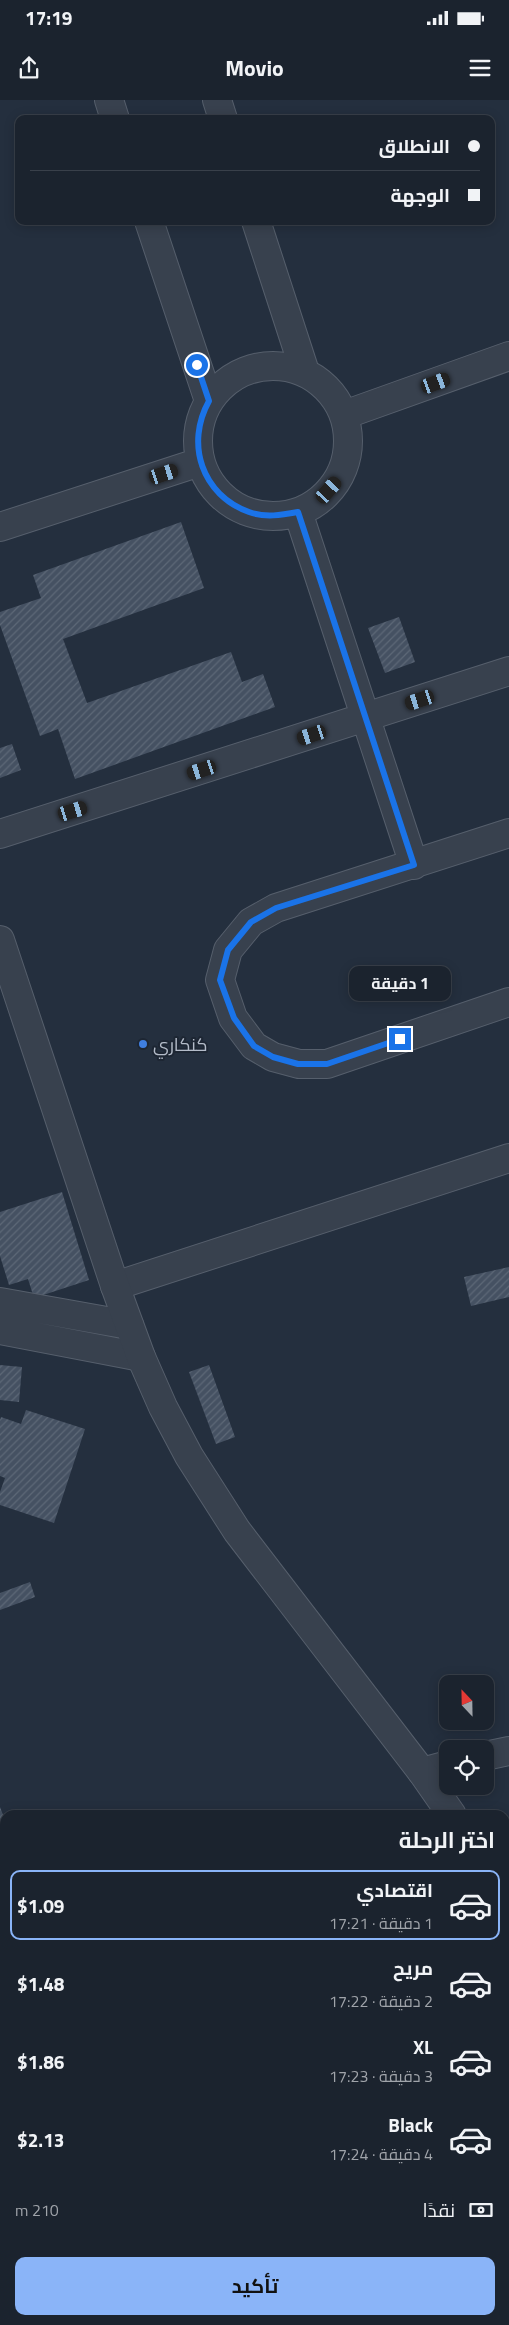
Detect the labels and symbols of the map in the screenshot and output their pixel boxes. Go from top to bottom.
route start [186,354,208,376]
car [419,371,452,395]
car [147,462,180,486]
car [313,474,344,506]
car [403,688,436,712]
car [295,723,328,747]
car [185,758,218,782]
car [56,799,89,823]
callout: 1 دقيقة [349,966,451,1002]
route end [389,1028,411,1050]
place label: كنكاري [153,1031,208,1059]
marker: كنكاري [137,1038,149,1050]
north arrow [439,1675,494,1730]

